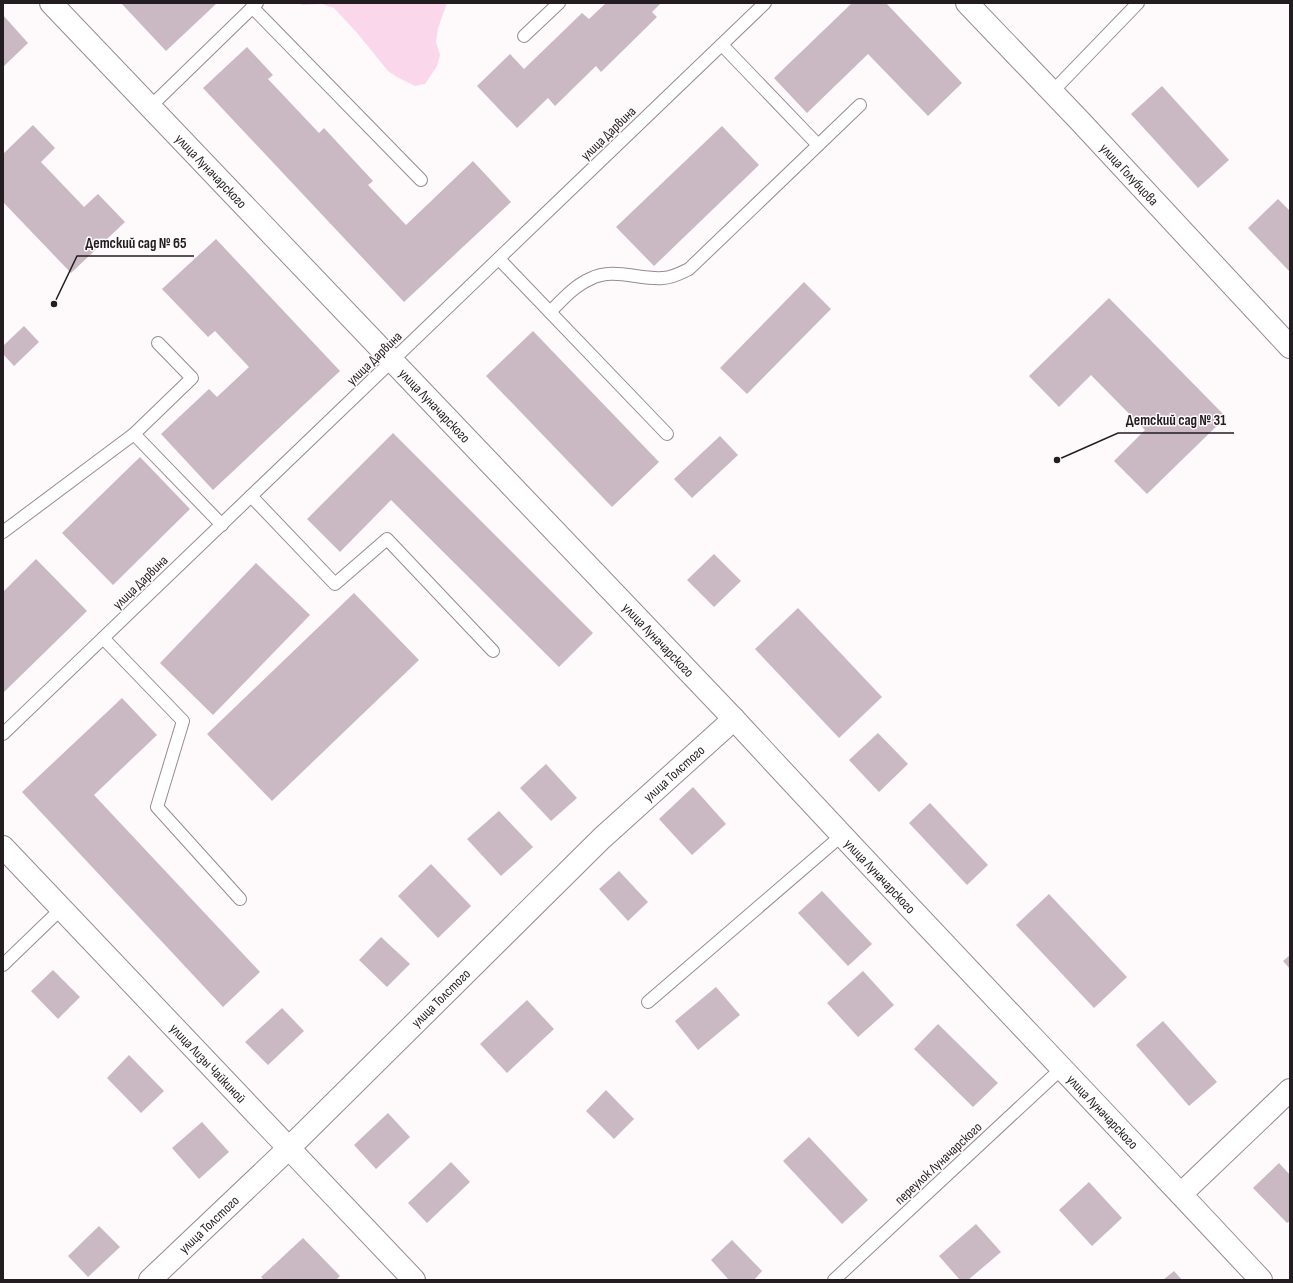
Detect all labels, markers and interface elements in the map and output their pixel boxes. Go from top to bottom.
street label: улица Дарвина [577,103,640,164]
street label: улица Луначарского [171,131,250,212]
street label: улица Голубцова [1096,140,1162,209]
callout: Детский сад № 65 [77,229,194,256]
text: Детский сад № 65 [85,234,187,253]
street label: улица Дарвина [343,328,406,389]
street label: улица Луначарского [395,365,474,446]
callout: Детский сад № 31 [1118,406,1234,433]
text: Детский сад № 31 [1126,411,1226,430]
street label: улица Дарвина [109,552,172,613]
street label: улица Луначарского [619,599,698,681]
street label: улица Толстого [640,742,708,805]
street label: улица Луначарского [841,835,919,917]
street label: улица Толстого [408,965,474,1031]
street label: улица Лизы Чайкиной [166,1020,250,1107]
street label: улица Луначарского [1063,1071,1142,1153]
street label: переулок Луначарского [891,1118,986,1208]
street label: улица Толстого [176,1192,243,1257]

